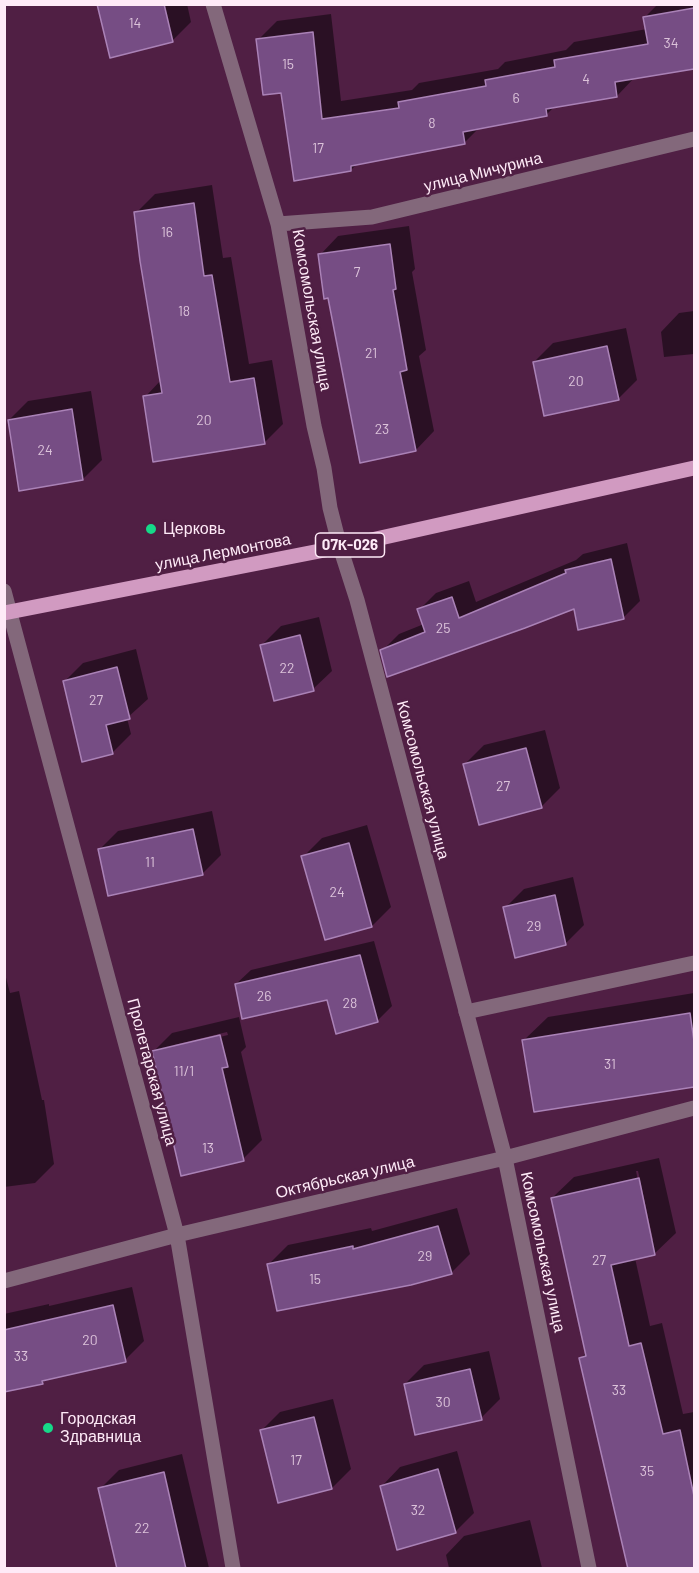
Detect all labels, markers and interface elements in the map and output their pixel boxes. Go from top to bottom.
house number: 14 [129,15,141,31]
house number: 34 [664,35,678,51]
house number: 15 [282,56,294,72]
house number: 4 [582,71,590,87]
house number: 6 [512,90,520,106]
house number: 8 [428,115,436,131]
house number: 17 [312,140,324,156]
street label: улица Мичурина [422,148,544,196]
house number: 16 [161,224,173,240]
street label: Комсомольская улица [288,228,336,392]
house number: 7 [354,264,360,280]
house number: 18 [178,303,190,319]
house number: 21 [365,345,377,361]
house number: 20 [568,373,584,389]
house number: 20 [196,412,212,428]
house number: 23 [375,421,389,437]
house number: 24 [37,442,53,458]
place label: Церковь [163,519,226,539]
marker: Церковь [144,522,158,536]
street label: улица Лермонтова [154,529,292,575]
road number: 07К-026 [316,533,385,557]
house number: 25 [436,620,450,636]
house number: 22 [279,660,295,676]
house number: 27 [89,692,103,708]
street label: Комсомольская улица [393,698,453,862]
house number: 27 [496,778,510,794]
house number: 11 [145,854,155,870]
house number: 24 [329,884,345,900]
house number: 29 [527,918,541,934]
house number: 26 [257,988,271,1004]
house number: 28 [343,995,357,1011]
street label: Пролетарская улица [123,996,181,1148]
house number: 31 [604,1056,616,1072]
house number: 11/1 [174,1063,194,1079]
house number: 13 [202,1140,214,1156]
street label: Октябрьская улица [274,1152,416,1202]
street label: Комсомольская улица [517,1170,569,1334]
house number: 29 [418,1248,432,1264]
house number: 27 [592,1252,606,1268]
house number: 15 [309,1271,321,1287]
house number: 20 [82,1332,98,1348]
house number: 33 [14,1348,28,1364]
house number: 33 [612,1382,626,1398]
house number: 30 [435,1394,451,1410]
place label: Городская Здравница [60,1409,141,1447]
marker: Городская Здравница [41,1421,55,1435]
house number: 17 [290,1452,302,1468]
house number: 35 [640,1463,654,1479]
house number: 32 [411,1502,425,1518]
house number: 22 [134,1520,150,1536]

